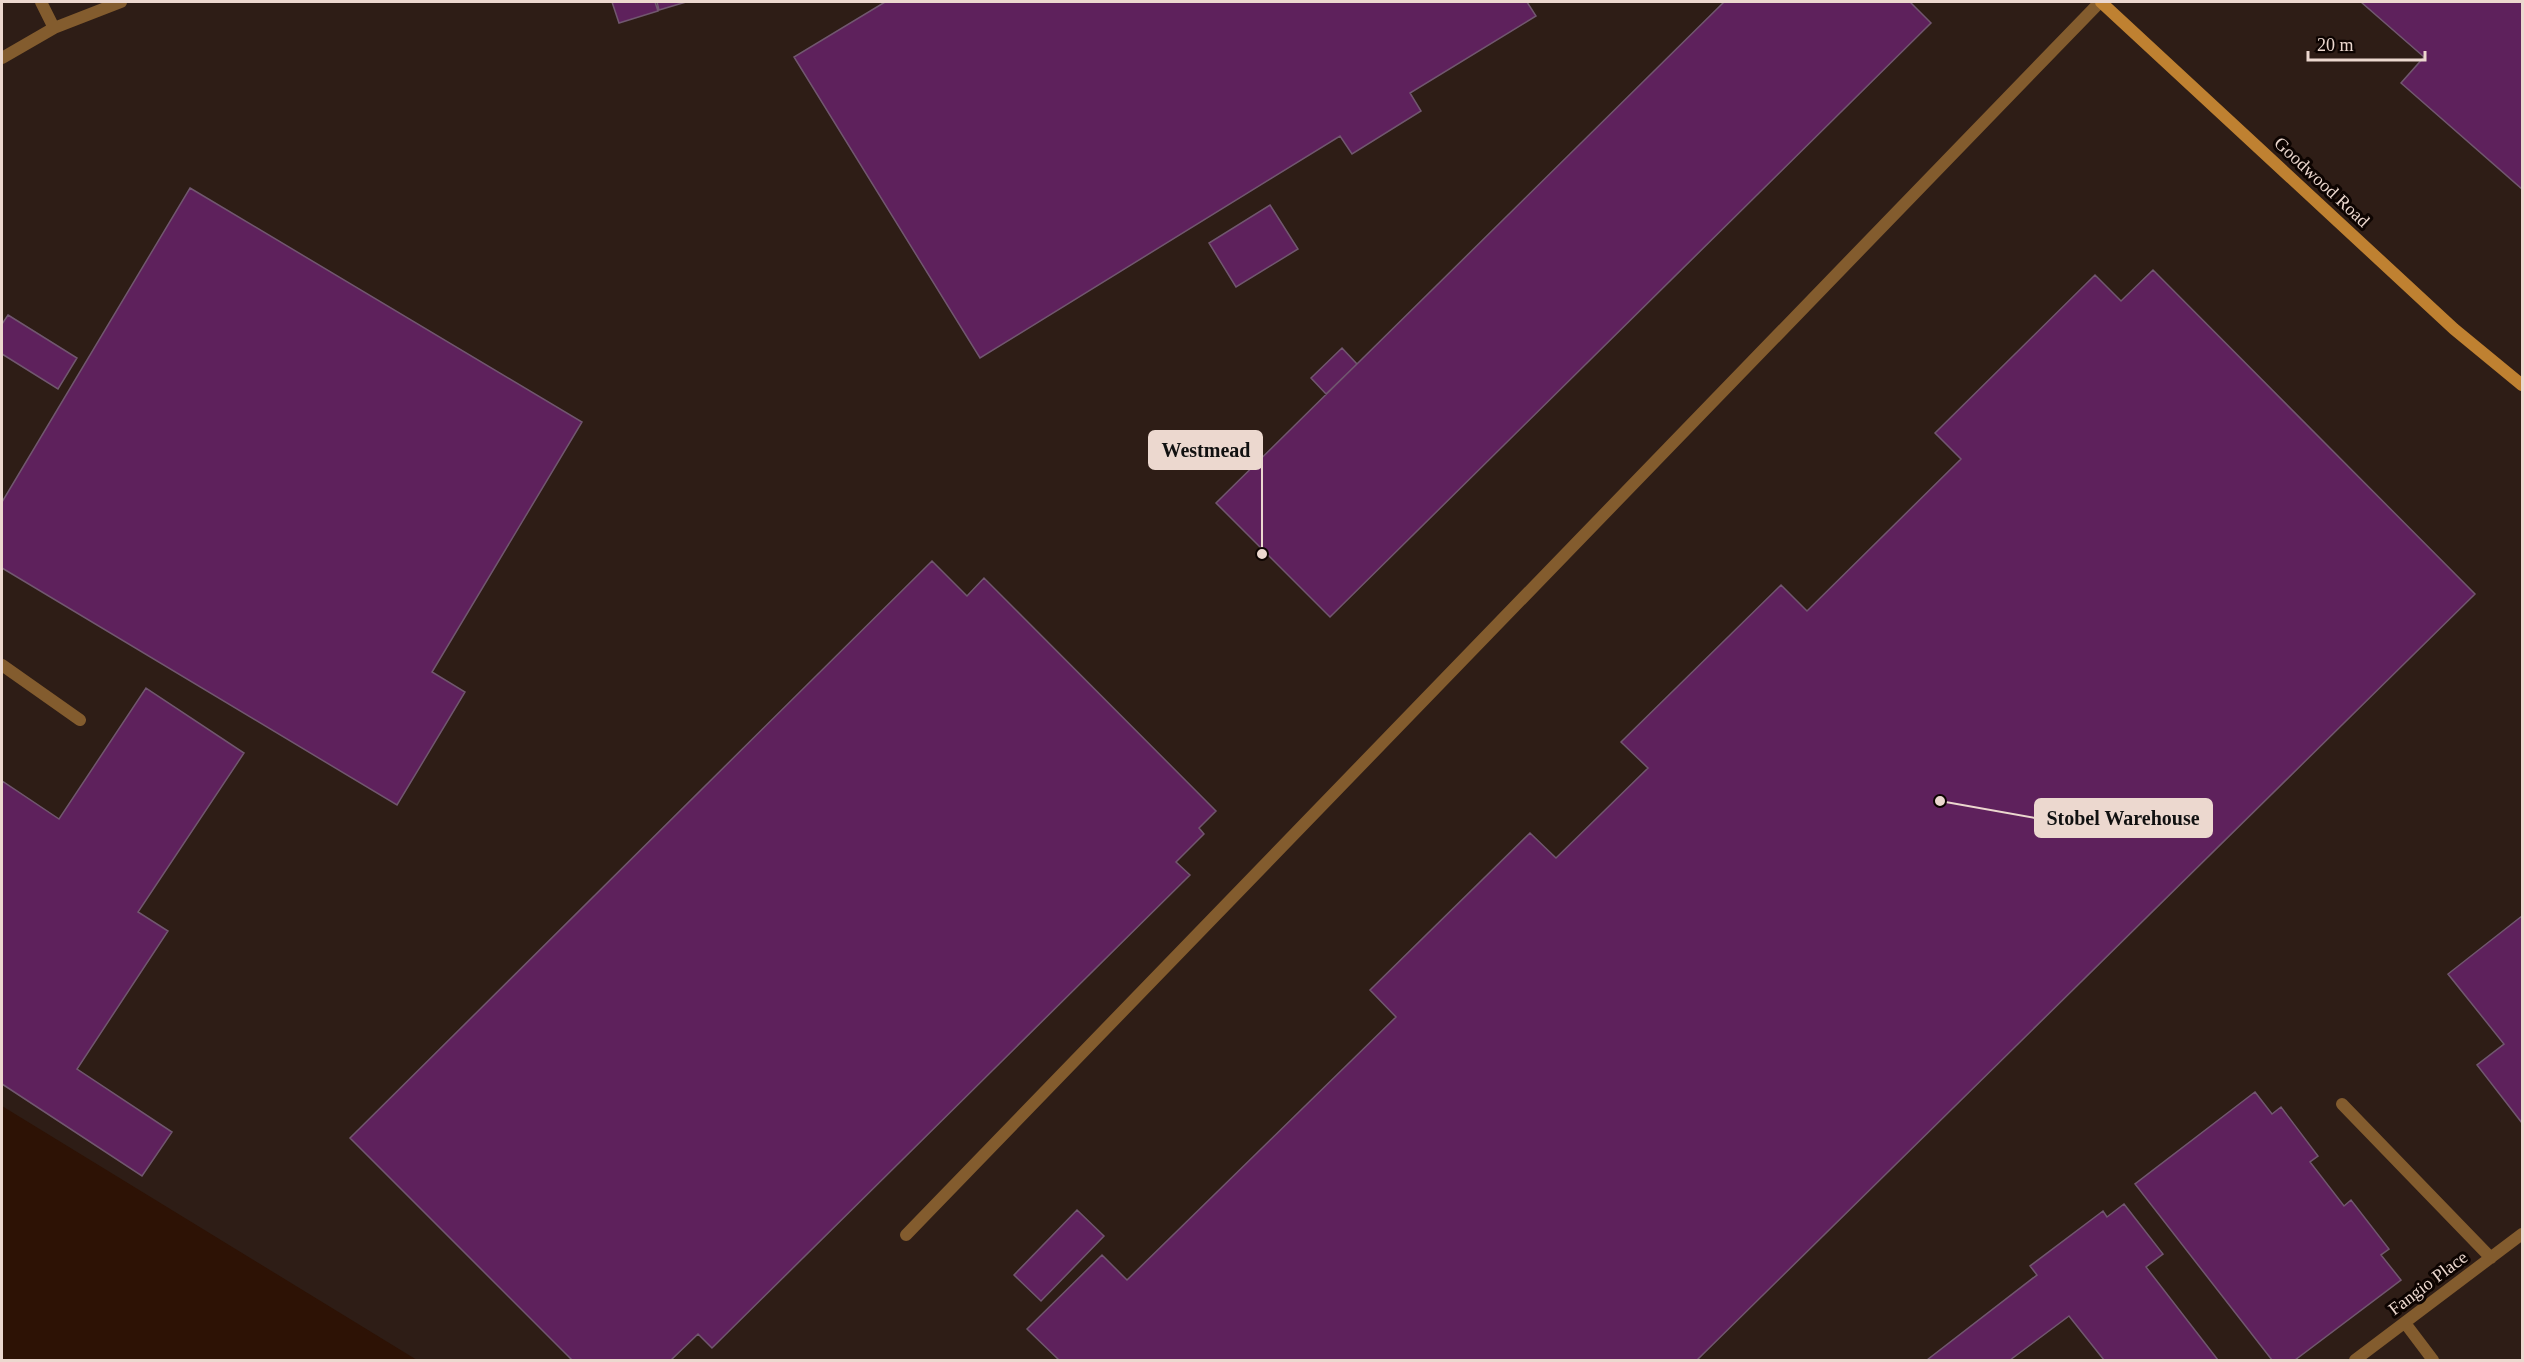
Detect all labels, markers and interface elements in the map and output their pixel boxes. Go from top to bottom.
scale bar [2308,24,2425,62]
text: 20 m [2317,35,2354,55]
street label: Goodwood Road [2270,133,2374,231]
callout: Westmead [1149,431,1262,469]
text: Westmead [1162,439,1250,461]
callout: Stobel Warehouse [2035,799,2212,837]
text: Stobel Warehouse [2046,807,2200,829]
street label: Fangio Place [2385,1247,2471,1319]

